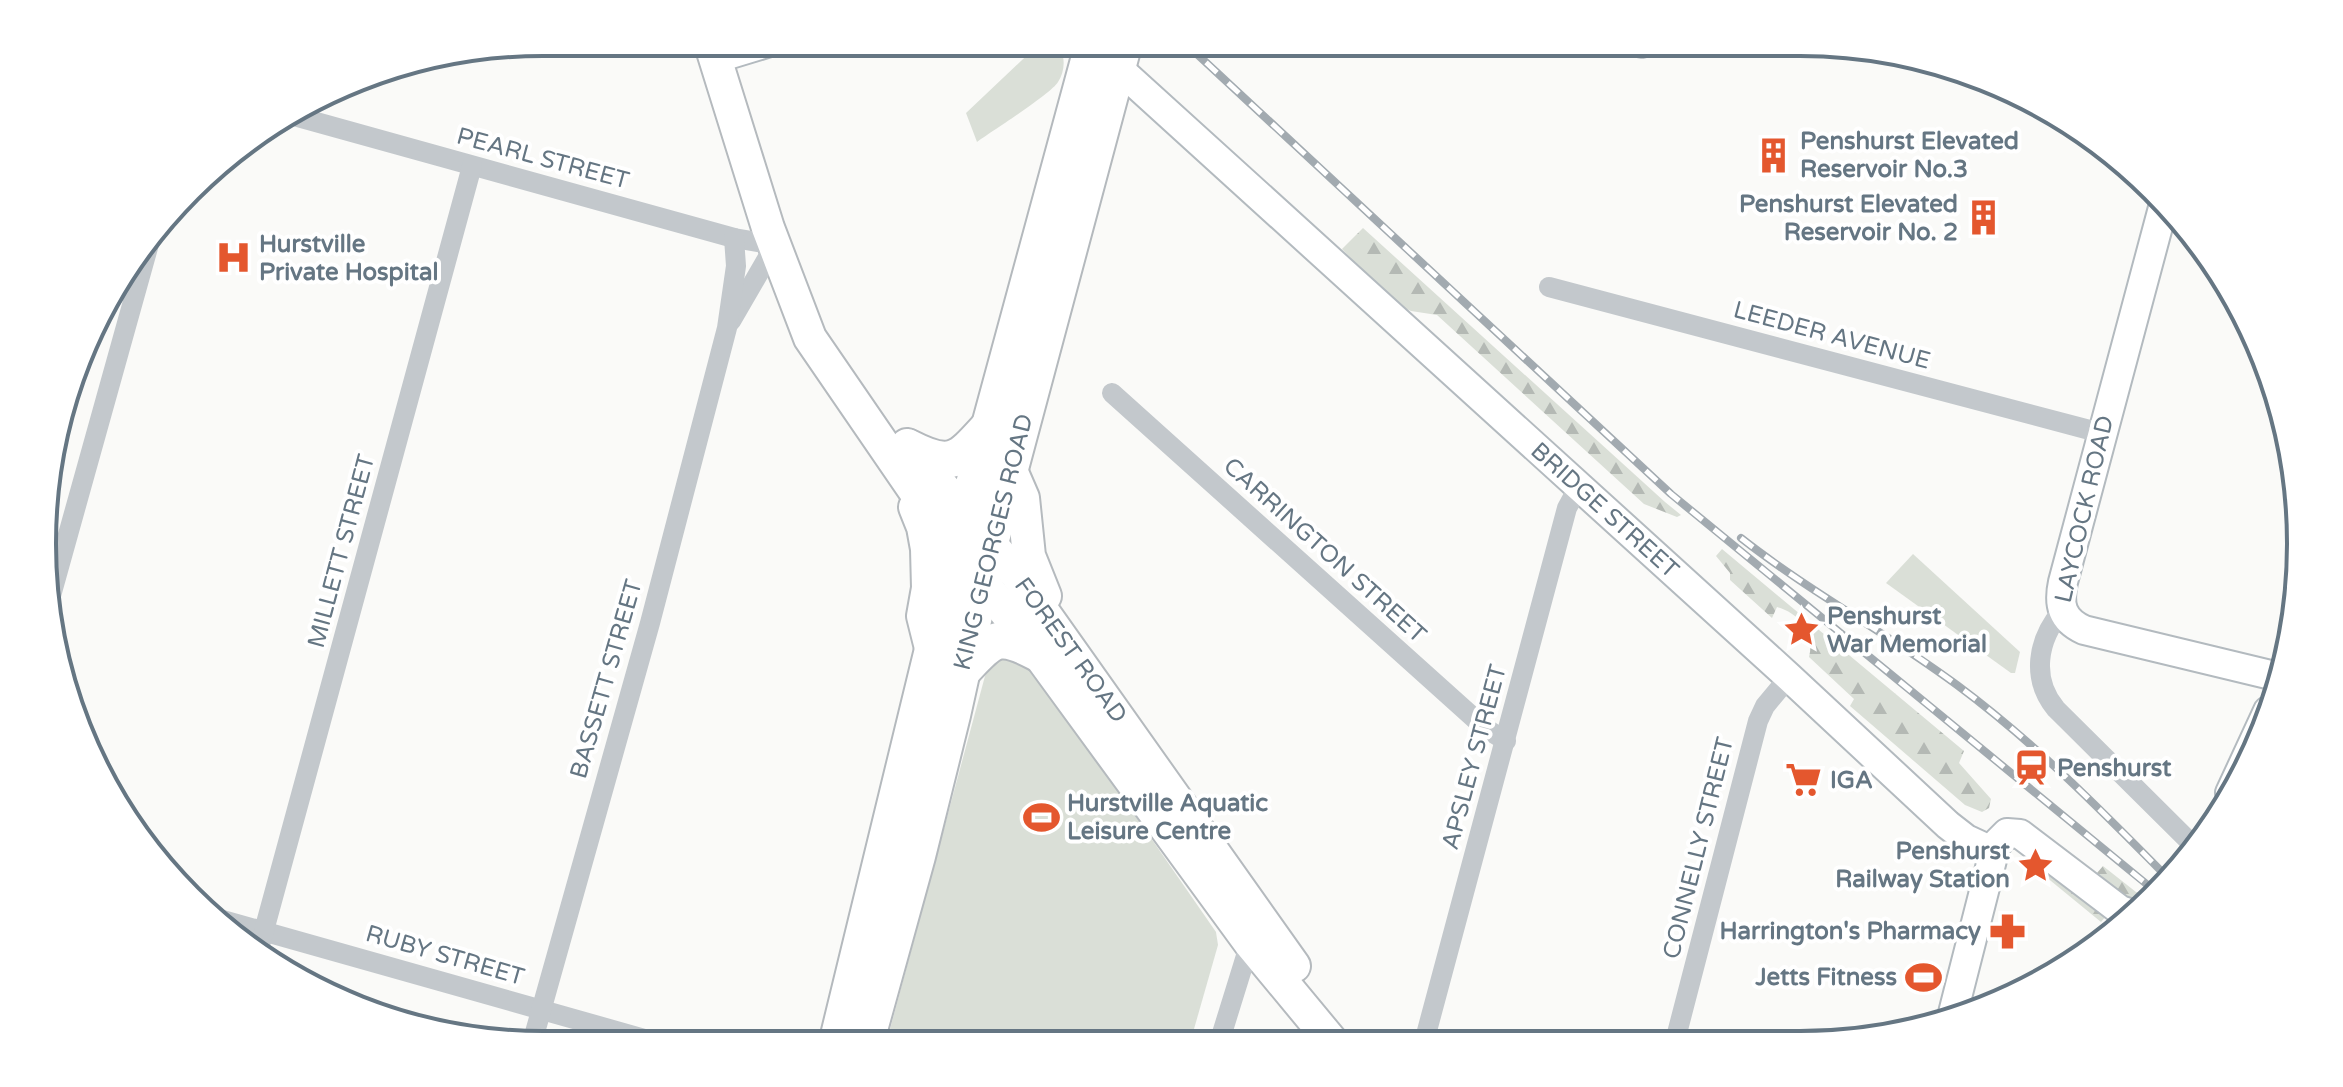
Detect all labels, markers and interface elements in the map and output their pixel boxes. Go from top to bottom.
street label: PEARL STREET [453,122,633,196]
place label: Penshurst Elevated Reservoir No.3 [1800,127,2019,184]
building icon: Penshurst Elevated Reservoir No.3 [1755,136,1793,174]
place label: Penshurst Elevated Reservoir No. 2 [1739,190,1958,247]
building icon: Penshurst Elevated Reservoir No. 2 [1965,199,2003,237]
place label: Hurstville Private Hospital [259,230,438,287]
hospital icon: Hurstville Private Hospital [214,239,252,277]
street label: LEEDER AVENUE [1730,295,1934,376]
street label: KING GEORGES ROAD [948,411,1039,673]
street label: LAYCOCK ROAD [2049,413,2120,606]
street label: BRIDGE STREET [1525,436,1685,585]
street label: MILLETT STREET [302,451,381,651]
street label: CARRINGTON STREET [1217,452,1432,649]
street label: FOREST ROAD [1008,572,1133,729]
street label: BASSETT STREET [564,576,649,782]
place label: Penshurst War Memorial [1827,602,1987,659]
place icon: Penshurst War Memorial [1782,611,1820,649]
street label: APSLEY STREET [1436,661,1513,853]
street label: CONNELLY STREET [1657,734,1740,962]
station icon: Penshurst [2012,749,2050,787]
place label: Penshurst [2057,754,2172,783]
supermarket icon: IGA [1785,761,1823,799]
place label: IGA [1830,766,1873,795]
place label: Hurstville Aquatic Leisure Centre [1067,789,1268,846]
sports icon: Hurstville Aquatic Leisure Centre [1022,798,1060,836]
place label: Penshurst Railway Station [1835,837,2011,894]
place icon: Penshurst Railway Station [2017,846,2055,884]
pharmacy icon: Harrington's Pharmacy [1988,912,2026,950]
place label: Harrington's Pharmacy [1719,917,1981,946]
street label: RUBY STREET [362,919,528,992]
sports icon: Jetts Fitness [1904,958,1942,996]
place label: Jetts Fitness [1754,963,1897,992]

